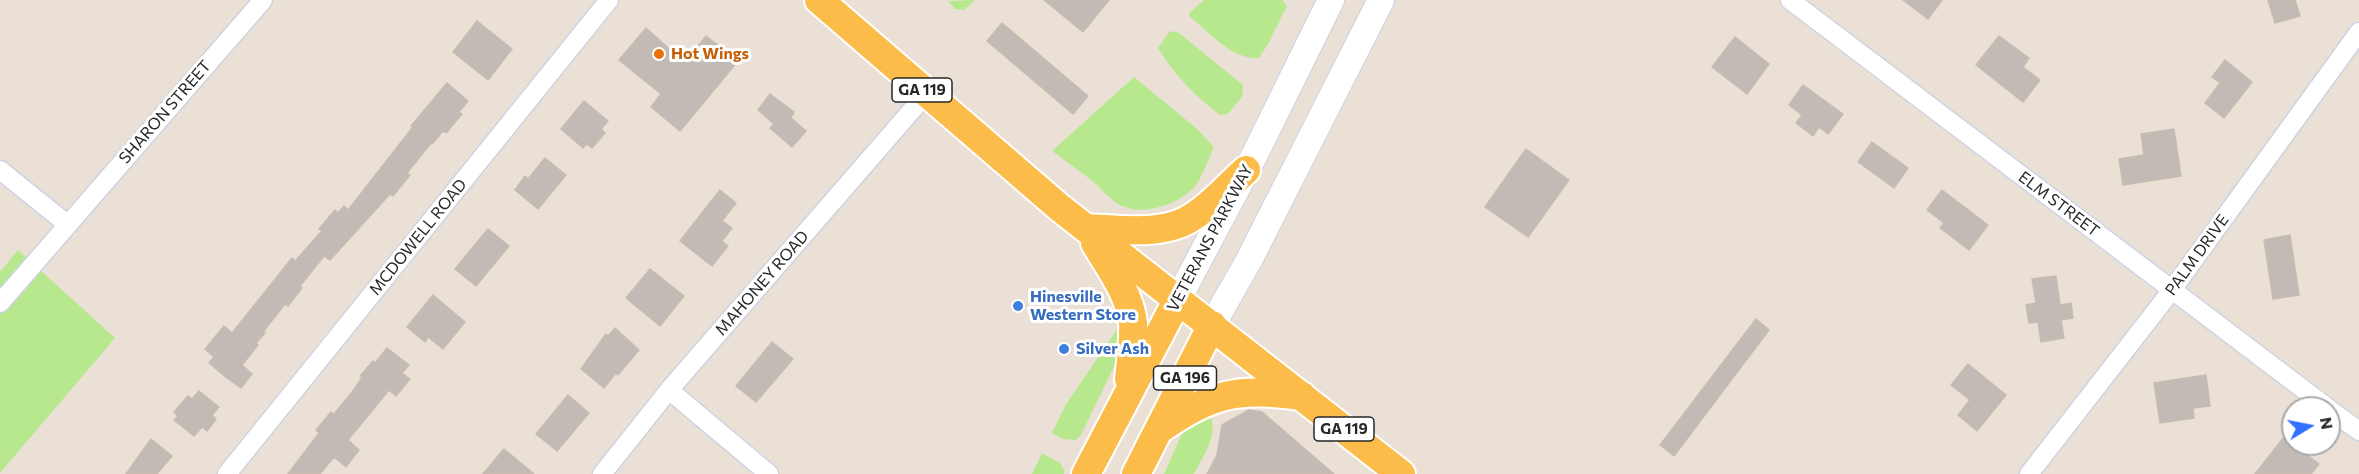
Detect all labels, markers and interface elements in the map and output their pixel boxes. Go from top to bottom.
place label: Hot Wings [671,44,749,64]
marker: Hot Wings [652,47,666,61]
street label: SHARON STREET [115,56,215,168]
road number: GA 119 [892,78,952,102]
street label: VETERANS PARKWAY [1163,161,1257,315]
street label: ELM STREET [2015,167,2103,241]
street label: MCDOWELL ROAD [365,175,471,299]
street label: PALM DRIVE [2161,211,2233,299]
street label: MAHONEY ROAD [711,227,813,339]
place label: Hinesville Western Store [1030,287,1136,325]
marker: Hinesville Western Store [1011,299,1025,313]
place label: Silver Ash [1076,339,1149,359]
marker: Silver Ash [1057,342,1071,356]
road number: GA 196 [1154,366,1216,390]
north arrow [2281,396,2341,456]
text: N [2317,416,2338,431]
road number: GA 119 [1314,417,1374,441]

